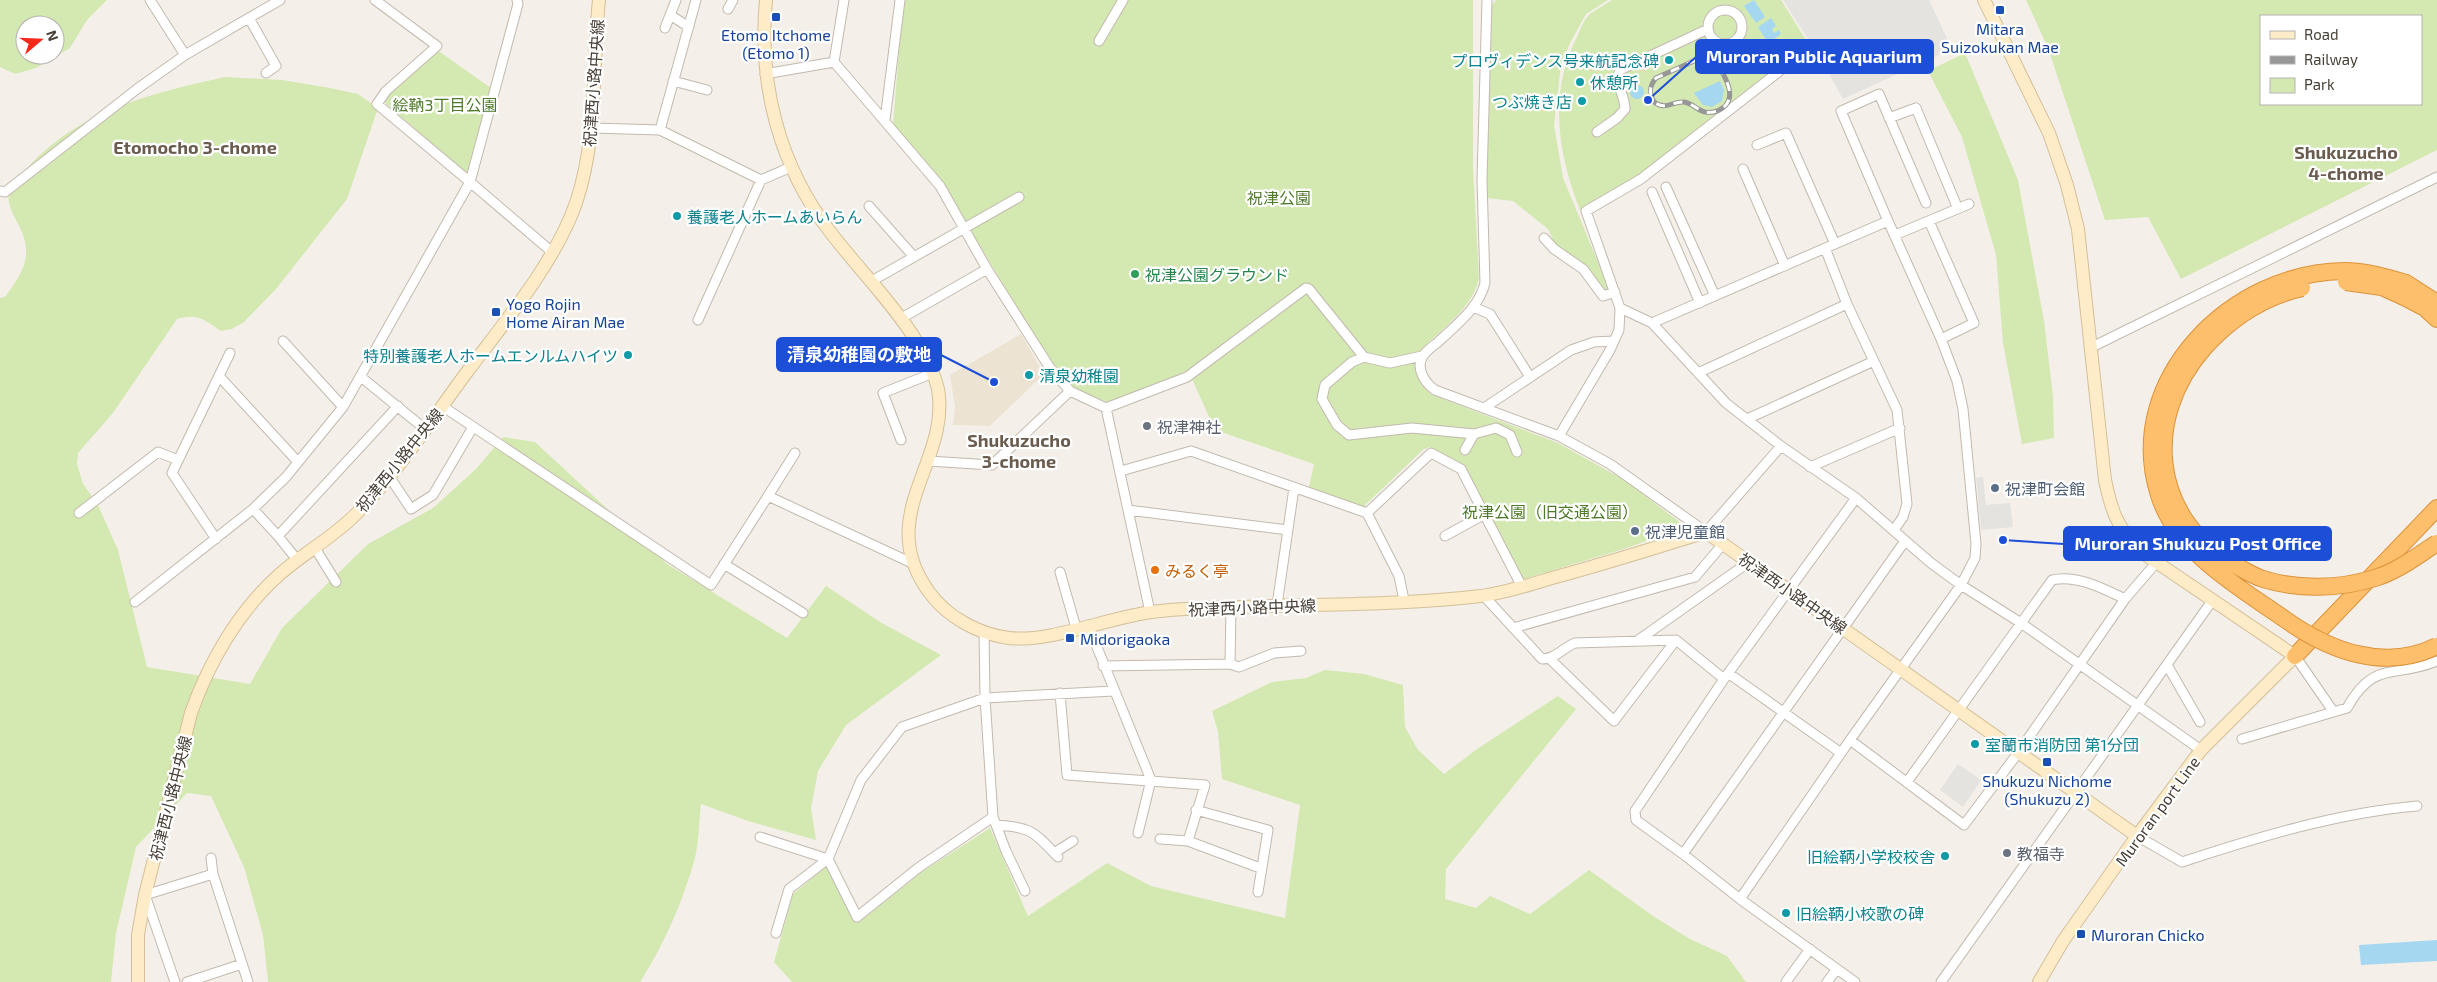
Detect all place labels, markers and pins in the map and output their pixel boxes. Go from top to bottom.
marker: Mitara Suizokukan Mae [1994,4,2006,16]
marker: Etomo Itchome (Etomo 1) [770,11,782,23]
place label: Mitara Suizokukan Mae [1941,19,2059,56]
place label: Etomo Itchome (Etomo 1) [721,25,831,62]
callout: Muroran Public Aquarium [1696,40,1933,73]
place label: プロヴィデンス号来航記念碑 [1451,51,1659,70]
marker: プロヴィデンス号来航記念碑 [1663,54,1675,66]
place label: 休憩所 [1590,73,1638,92]
marker: 休憩所 [1574,76,1586,88]
place label: つぶ焼き店 [1492,92,1572,111]
marker: つぶ焼き店 [1576,95,1588,107]
place label: 養護老人ホームあいらん [687,207,863,226]
marker: 養護老人ホームあいらん [671,210,683,222]
place label: 祝津公園グラウンド [1145,265,1289,284]
marker: 祝津公園グラウンド [1129,268,1141,280]
place label: Yogo Rojin Home Airan Mae [506,294,625,331]
marker: Yogo Rojin Home Airan Mae [490,306,502,318]
callout: 清泉幼稚園の敷地 [777,338,941,371]
place label: 特別養護老人ホームエンルムハイツ [363,346,618,365]
marker: 特別養護老人ホームエンルムハイツ [622,349,634,361]
place label: 清泉幼稚園 [1039,366,1119,385]
marker: 清泉幼稚園 [1023,369,1035,381]
place label: 祝津神社 [1157,417,1221,436]
marker: 祝津神社 [1141,420,1153,432]
place label: 祝津町会館 [2005,479,2085,498]
marker: 祝津町会館 [1989,482,2001,494]
place label: 祝津児童館 [1645,522,1725,541]
marker: 祝津児童館 [1629,525,1641,537]
callout: Muroran Shukuzu Post Office [2064,527,2331,560]
place label: みるく亭 [1165,561,1229,580]
marker: みるく亭 [1149,564,1161,576]
place label: Midorigaoka [1080,629,1170,648]
marker: Midorigaoka [1064,632,1076,644]
place label: 室蘭市消防団 第1分団 [1985,735,2139,754]
marker: 室蘭市消防団 第1分団 [1969,738,1981,750]
marker: Shukuzu Nichome (Shukuzu 2) [2041,756,2053,768]
place label: Shukuzu Nichome (Shukuzu 2) [1982,771,2112,808]
place label: 教福寺 [2017,844,2065,863]
place label: 旧絵鞆小学校校舎 [1807,847,1935,866]
marker: 教福寺 [2001,847,2013,859]
marker: 旧絵鞆小学校校舎 [1939,850,1951,862]
place label: 旧絵鞆小校歌の碑 [1796,904,1924,923]
marker: 旧絵鞆小校歌の碑 [1780,907,1792,919]
place label: Muroran Chicko [2091,925,2205,944]
marker: Muroran Chicko [2075,928,2087,940]

